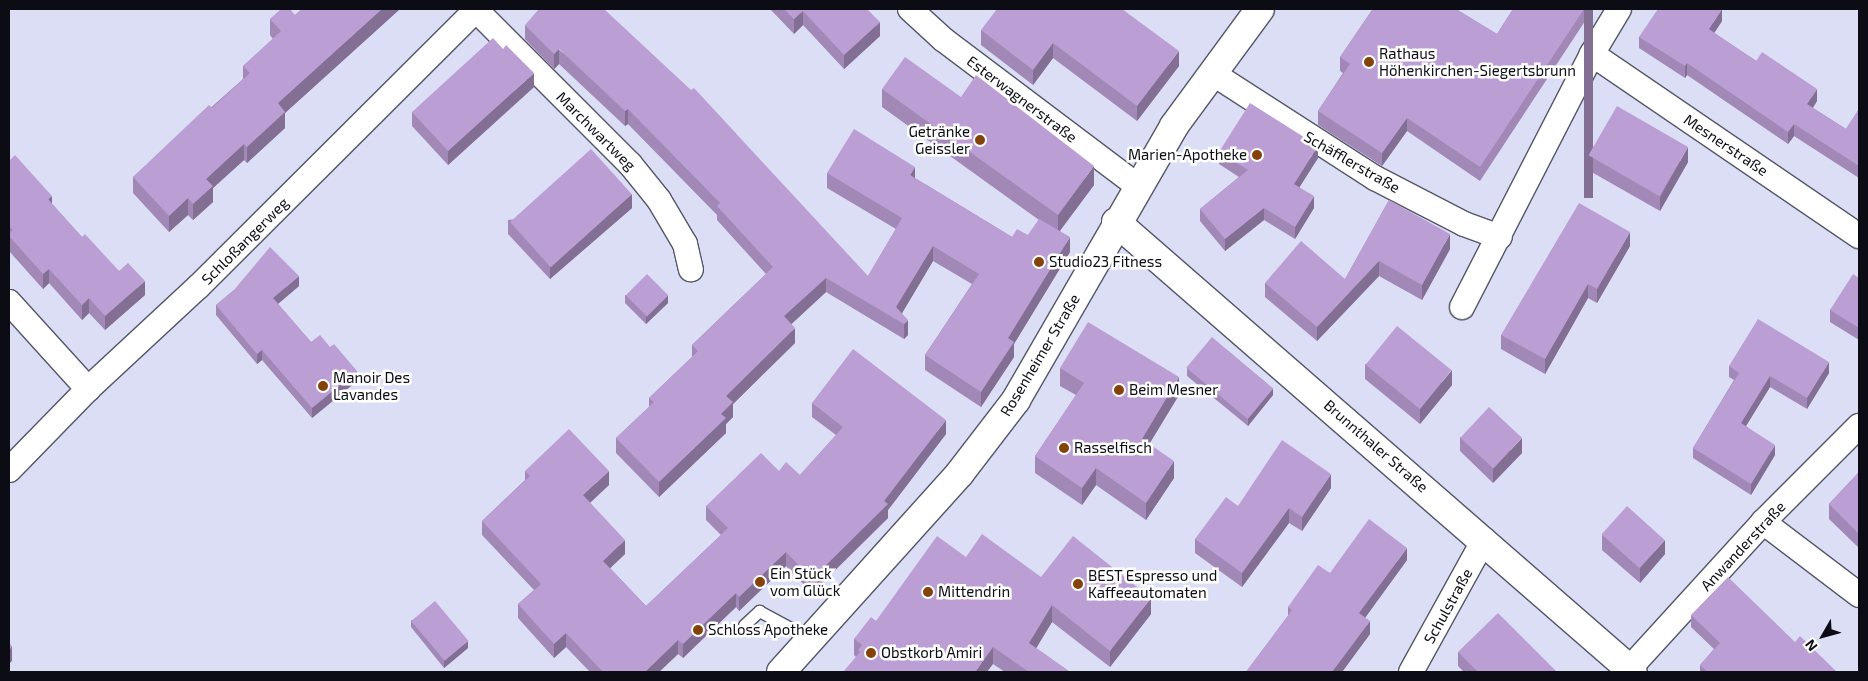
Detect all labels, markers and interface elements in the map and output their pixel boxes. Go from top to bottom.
place label: Rathaus Höhenkirchen-Siegertsbrunn [1379,44,1576,79]
street label: Esterwagnerstraße [963,52,1081,146]
marker: Rathaus Höhenkirchen-Siegertsbrunn [1363,56,1375,68]
street label: Marchwartweg [553,88,639,174]
street label: Mesnerstraße [1681,110,1771,180]
place label: Getränke Geissler [908,122,970,157]
street label: Schäfflerstraße [1301,127,1403,197]
marker: Getränke Geissler [974,134,986,146]
place label: Marien-Apotheke [1128,146,1247,164]
marker: Marien-Apotheke [1251,149,1263,161]
street label: Schloßangerweg [198,194,292,288]
place label: Studio23 Fitness [1049,253,1162,271]
marker: Studio23 Fitness [1033,256,1045,268]
street label: Rosenheimer Straße [996,291,1084,419]
place label: Manoir Des Lavandes [333,368,410,403]
marker: Manoir Des Lavandes [317,380,329,392]
place label: Beim Mesner [1129,381,1218,399]
marker: Beim Mesner [1113,384,1125,396]
street label: Brunnthaler Straße [1320,396,1432,496]
place label: Rasselfisch [1074,439,1152,457]
marker: Rasselfisch [1058,442,1070,454]
street label: Anwanderstraße [1697,498,1789,594]
place label: Ein Stück vom Glück [770,564,840,599]
street label: Schulstraße [1420,565,1476,647]
place label: BEST Espresso und Kaffeeautomaten [1088,566,1218,601]
marker: Ein Stück vom Glück [754,576,766,588]
marker: BEST Espresso und Kaffeeautomaten [1072,578,1084,590]
place label: Mittendrin [938,583,1010,601]
marker: Mittendrin [922,586,934,598]
north arrow [1798,611,1848,661]
place label: Schloss Apotheke [708,621,829,639]
marker: Schloss Apotheke [692,624,704,636]
text: N [1801,636,1821,655]
place label: Obstkorb Amiri [881,644,983,662]
marker: Obstkorb Amiri [865,647,877,659]

